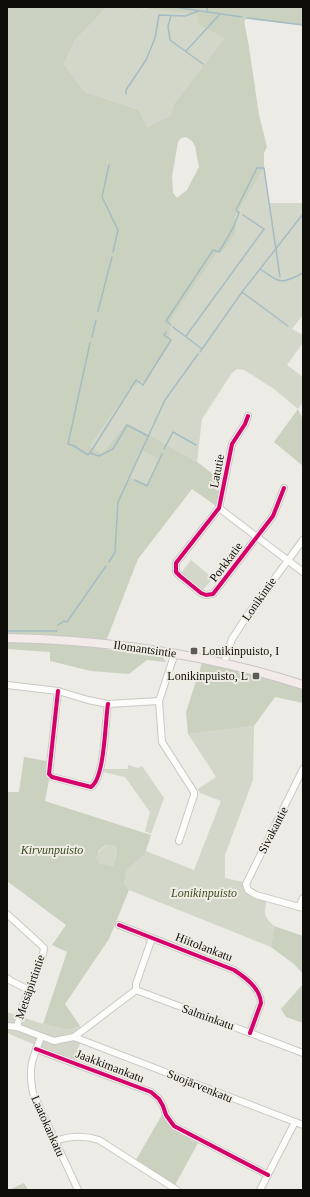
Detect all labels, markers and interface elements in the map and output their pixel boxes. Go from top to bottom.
street label: Latutie [207,453,227,489]
street label: Porkkatie [207,539,245,585]
street label: Lonikintie [239,575,279,623]
street label: Ilomantsintie [113,638,177,660]
place label: Lonikinpuisto, I [202,644,279,658]
marker: Lonikinpuisto, I [189,646,199,656]
place label: Lonikinpuisto, L [167,669,248,683]
marker: Lonikinpuisto, L [251,671,261,681]
street label: Sivakantie [255,804,291,856]
park label: Kirvunpuisto [20,843,83,857]
park label: Lonikinpuisto [170,886,237,900]
street label: Hiitolankatu [173,930,235,964]
street label: Metsäpirtintie [12,953,48,1021]
street label: Salminkatu [180,1001,236,1033]
street label: Jaakkimankatu [74,1047,146,1085]
street label: Suojärvenkatu [165,1067,235,1105]
street label: Laatokankatu [28,1093,68,1159]

